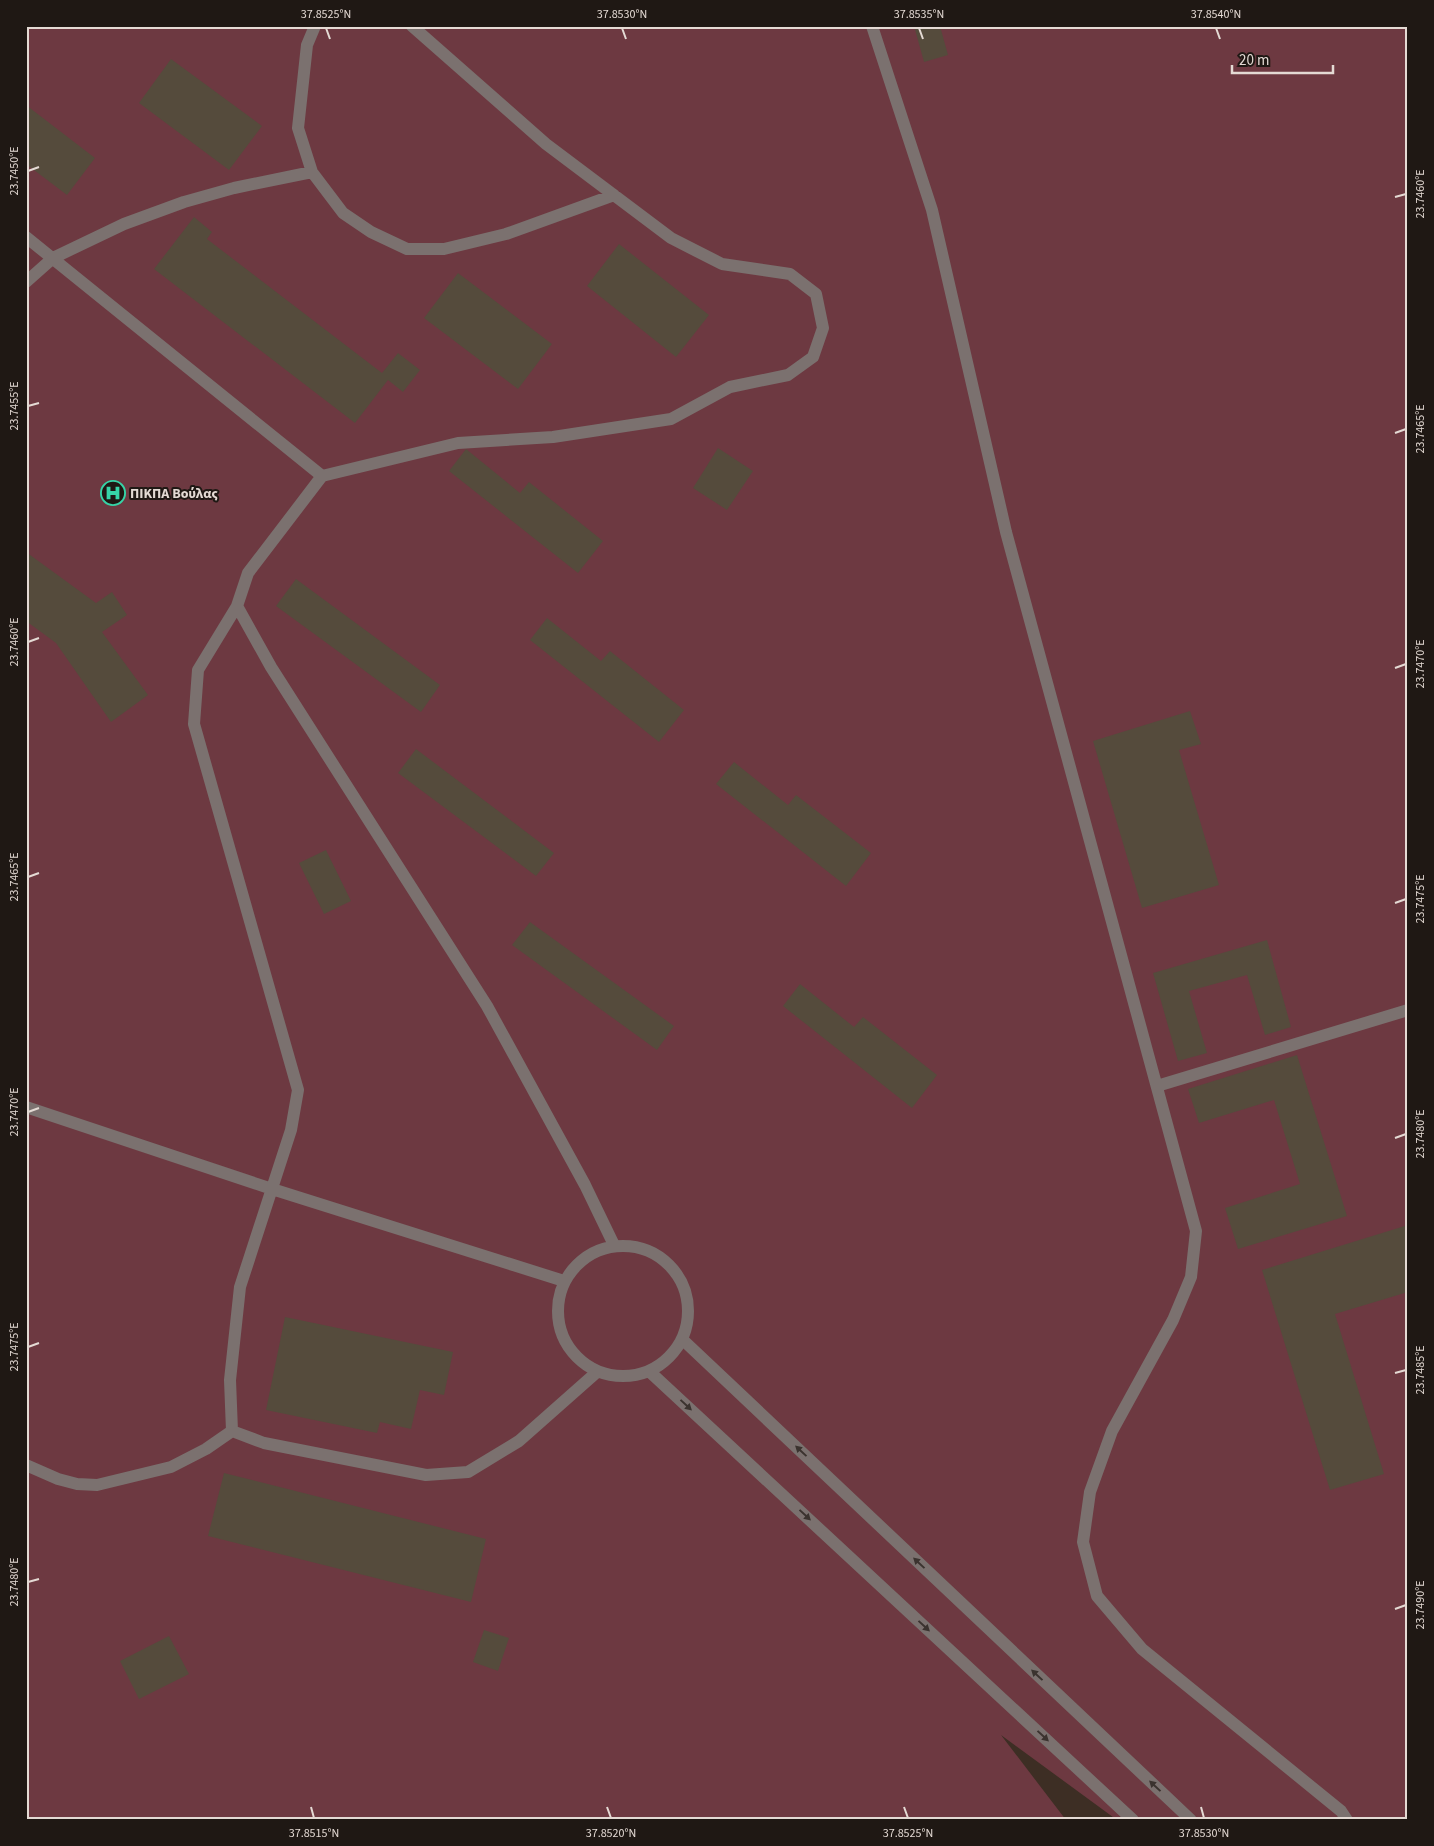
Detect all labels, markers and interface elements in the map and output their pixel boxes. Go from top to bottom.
text: 37.8525°N [301,6,351,23]
text: 37.8530°N [597,6,647,23]
text: 37.8535°N [894,6,944,23]
text: 37.8540°N [1191,6,1241,23]
scale bar [1232,42,1333,74]
text: 20 m [1239,50,1269,71]
text: 23.7450°E [6,146,23,196]
text: 23.7460°E [1412,169,1429,219]
text: 23.7455°E [6,381,23,431]
text: 23.7465°E [1412,404,1429,454]
hospital icon: ΠΙΚΠΑ Βούλας [100,480,126,506]
place label: ΠΙΚΠΑ Βούλας [130,484,219,504]
text: 23.7460°E [6,617,23,667]
text: 23.7470°E [1412,639,1429,689]
text: 23.7465°E [6,852,23,902]
text: 23.7475°E [1412,874,1429,924]
text: 23.7470°E [6,1087,23,1137]
text: 23.7480°E [1412,1109,1429,1159]
text: 23.7475°E [6,1322,23,1372]
text: 23.7485°E [1412,1345,1429,1395]
one-way arrow [679,1399,691,1411]
one-way arrow [796,1445,808,1457]
one-way arrow [798,1509,810,1521]
text: 23.7480°E [6,1557,23,1607]
one-way arrow [914,1557,926,1569]
text: 23.7490°E [1412,1580,1429,1630]
one-way arrow [918,1620,930,1632]
one-way arrow [1032,1669,1044,1681]
one-way arrow [1037,1730,1049,1742]
one-way arrow [1150,1780,1162,1792]
text: 37.8515°N [289,1825,339,1842]
text: 37.8520°N [586,1825,636,1842]
text: 37.8525°N [883,1825,933,1842]
text: 37.8530°N [1179,1825,1229,1842]

